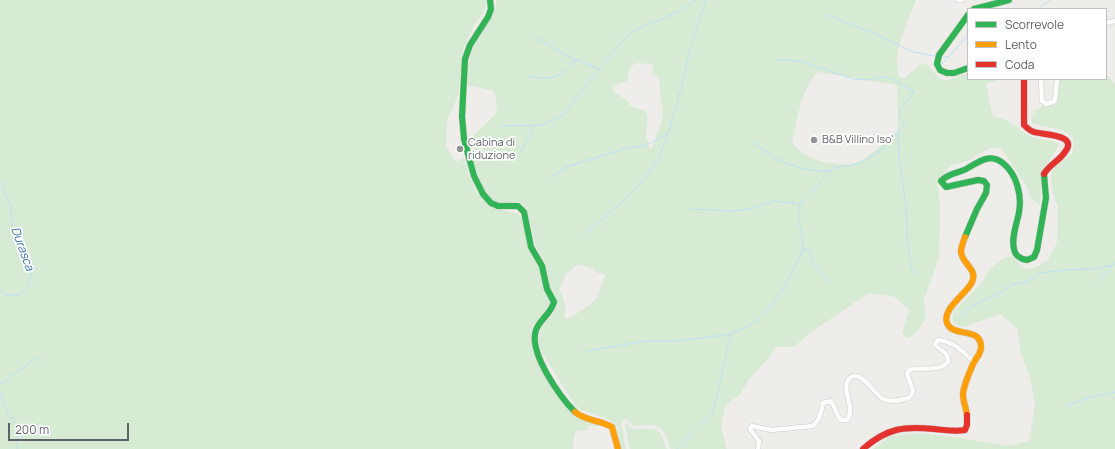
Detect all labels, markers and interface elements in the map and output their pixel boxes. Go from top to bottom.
legend [967,8,1107,80]
text: Scorrevole [1005,16,1064,33]
text: Lento [1005,36,1037,53]
text: Coda [1005,56,1034,73]
place label: B&B Villino Iso' [822,133,894,147]
marker: B&B Villino Iso' [809,135,819,145]
place label: Cabina di riduzione [468,136,515,162]
marker: Cabina di riduzione [455,144,465,154]
water label: Durasca [7,225,37,273]
scale bar [10,415,131,441]
text: 200 m [15,421,49,438]

